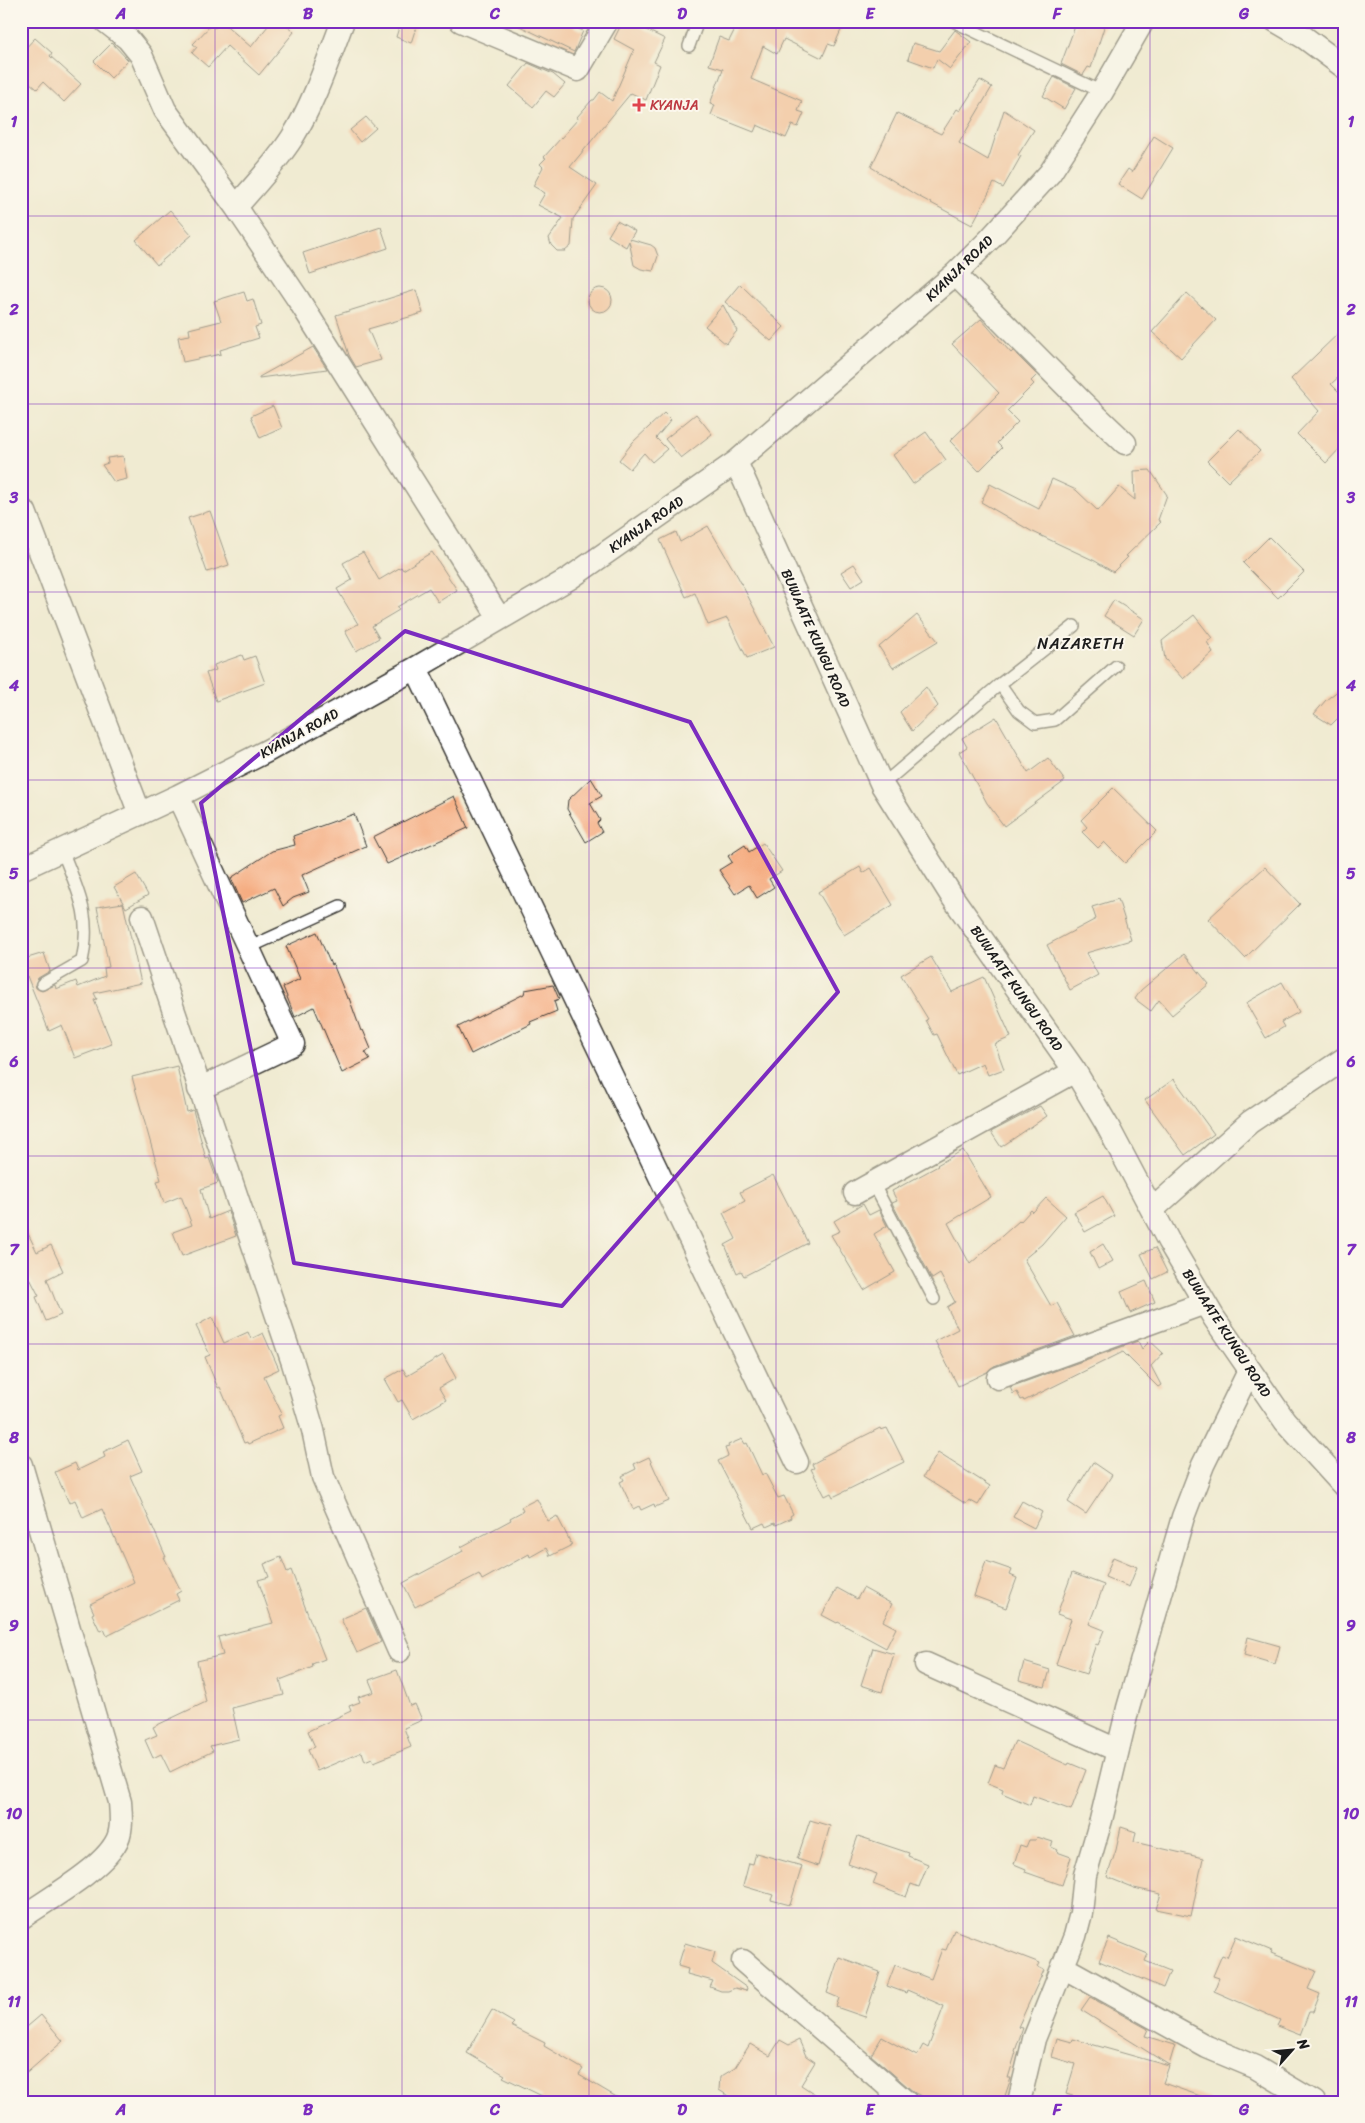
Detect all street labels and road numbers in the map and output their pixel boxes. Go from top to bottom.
street label: KYANJA ROAD [919,229,1000,308]
street label: KYANJA ROAD [603,489,690,560]
street label: BUWAATE KUNGU ROAD [774,565,858,712]
street label: KYANJA ROAD [255,701,344,766]
street label: BUWAATE KUNGU ROAD [963,920,1070,1057]
street label: BUWAATE KUNGU ROAD [1175,1264,1278,1403]

